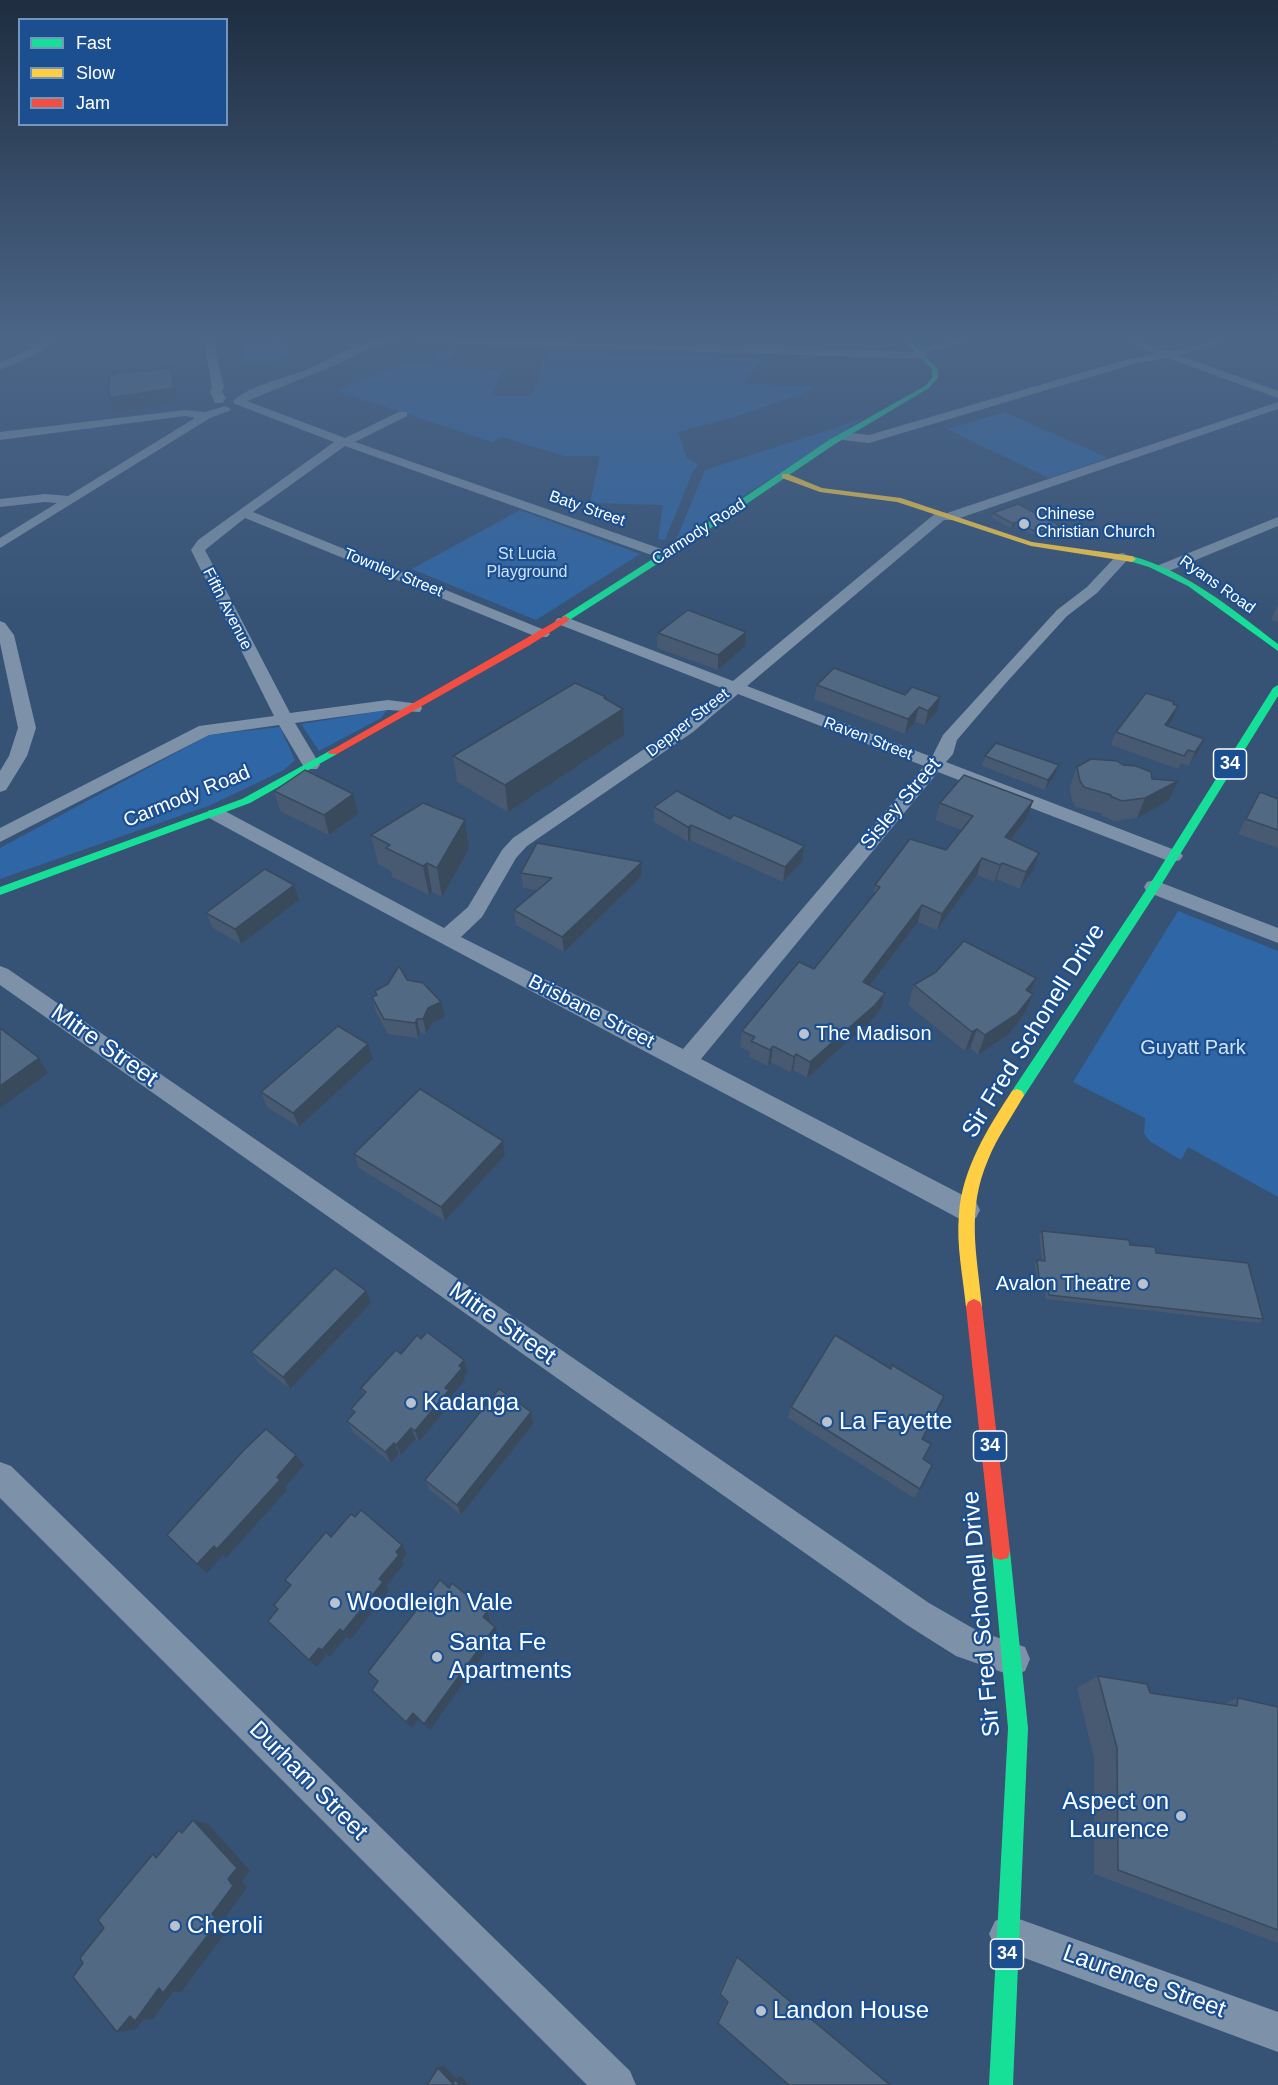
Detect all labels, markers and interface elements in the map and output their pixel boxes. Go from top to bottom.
legend [18,18,228,126]
text: Fast [76,33,111,53]
text: Slow [76,63,115,83]
text: Jam [76,93,110,113]
street label: Baty Street [546,487,628,531]
street label: Carmody Road [649,495,749,569]
place label: Chinese Christian Church [1036,505,1155,543]
marker: Chinese Christian Church [1017,517,1031,531]
street label: Townley Street [341,544,445,602]
park label: St Lucia Playground [487,545,567,583]
street label: Ryans Road [1175,552,1259,618]
street label: Fifth Avenue [198,565,256,653]
street label: Depper Street [643,685,733,761]
street label: Raven Street [821,713,915,765]
road number: 34 [1214,749,1246,779]
street label: Sisley Street [856,753,946,855]
street label: Carmody Road [120,761,254,833]
street label: Sir Fred Schonell Drive [956,919,1112,1143]
street label: Brisbane Street [524,970,658,1054]
street label: Mitre Street [45,999,163,1093]
place label: The Madison [816,1022,932,1046]
marker: The Madison [797,1027,811,1041]
park label: Guyatt Park [1140,1036,1246,1060]
place label: Avalon Theatre [996,1272,1131,1296]
street label: Mitre Street [443,1277,561,1371]
marker: Avalon Theatre [1136,1277,1150,1291]
place label: Kadanga [423,1389,519,1417]
marker: Kadanga [404,1396,418,1410]
place label: La Fayette [839,1408,952,1436]
marker: La Fayette [820,1415,834,1429]
road number: 34 [974,1431,1006,1461]
street label: Sir Fred Schonell Drive [957,1490,1007,1738]
place label: Woodleigh Vale [347,1589,513,1617]
marker: Woodleigh Vale [328,1596,342,1610]
place label: Santa Fe Apartments [449,1629,572,1685]
marker: Santa Fe Apartments [430,1650,444,1664]
street label: Durham Street [243,1716,373,1846]
place label: Aspect on Laurence [1062,1788,1169,1844]
marker: Aspect on Laurence [1174,1809,1188,1823]
place label: Cheroli [187,1912,263,1940]
marker: Cheroli [168,1919,182,1933]
road number: 34 [990,1939,1024,1969]
street label: Laurence Street [1059,1939,1229,2025]
place label: Landon House [773,1997,929,2025]
marker: Landon House [754,2004,768,2018]

